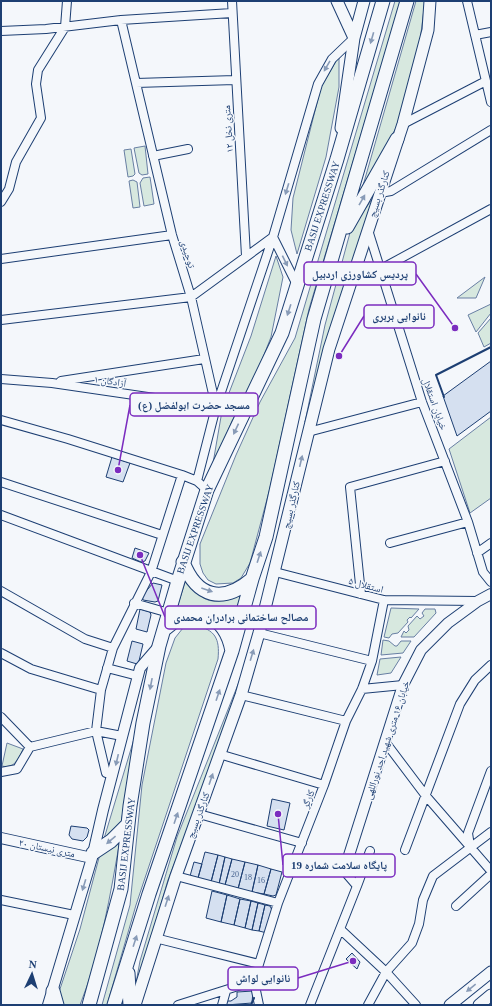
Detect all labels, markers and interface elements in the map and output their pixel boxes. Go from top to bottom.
one-way arrow [369,33,375,45]
one-way arrow [324,60,331,72]
street label: ۱۲ متری نخل [221,104,236,153]
street label: BASIJ EXPRESSWAY [302,160,342,252]
street label: کنارگذر بسیج [366,169,393,219]
one-way arrow [284,184,290,196]
one-way arrow [359,194,366,206]
street label: توحیدی [178,239,198,270]
one-way arrow [282,255,288,267]
callout: پردیس کشاورزی اردبیل [304,262,416,285]
text: پردیس کشاورزی اردبیل [312,268,408,282]
one-way arrow [286,304,292,316]
callout: نانوایی بربری [364,305,434,328]
text: نانوایی بربری [372,310,426,324]
street label: آزادگان ۱ [93,373,127,390]
street label: خیابان استقلال [420,376,450,432]
callout: مسجد حضرت ابولفضل (ع) [130,393,258,416]
text: مسجد حضرت ابولفضل (ع) [138,399,250,413]
one-way arrow [233,423,239,434]
one-way arrow [299,455,305,468]
street label: کنارگذر بسیج [280,480,303,530]
street label: BASIJ EXPRESSWAY [175,483,215,575]
one-way arrow [257,551,263,563]
street label: استقلال ۵ [347,575,385,596]
one-way arrow [202,588,214,594]
callout: مصالح ساختمانی برادران محمدی [165,606,316,629]
text: مصالح ساختمانی برادران محمدی [173,611,309,625]
one-way arrow [249,649,255,661]
one-way arrow [148,678,154,690]
street label: خیابان ۱۶ متری شهید احد نوراللهی [363,678,413,801]
one-way arrow [215,688,221,700]
one-way arrow [113,753,119,766]
one-way arrow [208,772,214,784]
street label: کارگر [299,788,316,811]
street label: کنارگذر بسیج [185,790,212,840]
street label: BASIJ EXPRESSWAY [115,797,137,891]
one-way arrow [173,811,179,823]
one-way arrow [106,835,117,844]
street label: ۲۰ متری نیستان [18,837,77,860]
callout: پایگاه سلامت شماره 19 [283,854,395,877]
text: پایگاه سلامت شماره 19 [291,859,387,872]
house number: 20 [231,870,239,879]
house number: 18 [244,873,252,882]
house number: 16 [257,876,265,885]
one-way arrow [81,879,87,891]
one-way arrow [165,895,171,907]
one-way arrow [132,935,138,947]
north arrow [12,954,52,994]
text: N [28,958,37,970]
callout: نانوایی لواش [228,967,298,990]
text: نانوایی لواش [236,972,290,986]
one-way arrow [465,984,476,993]

